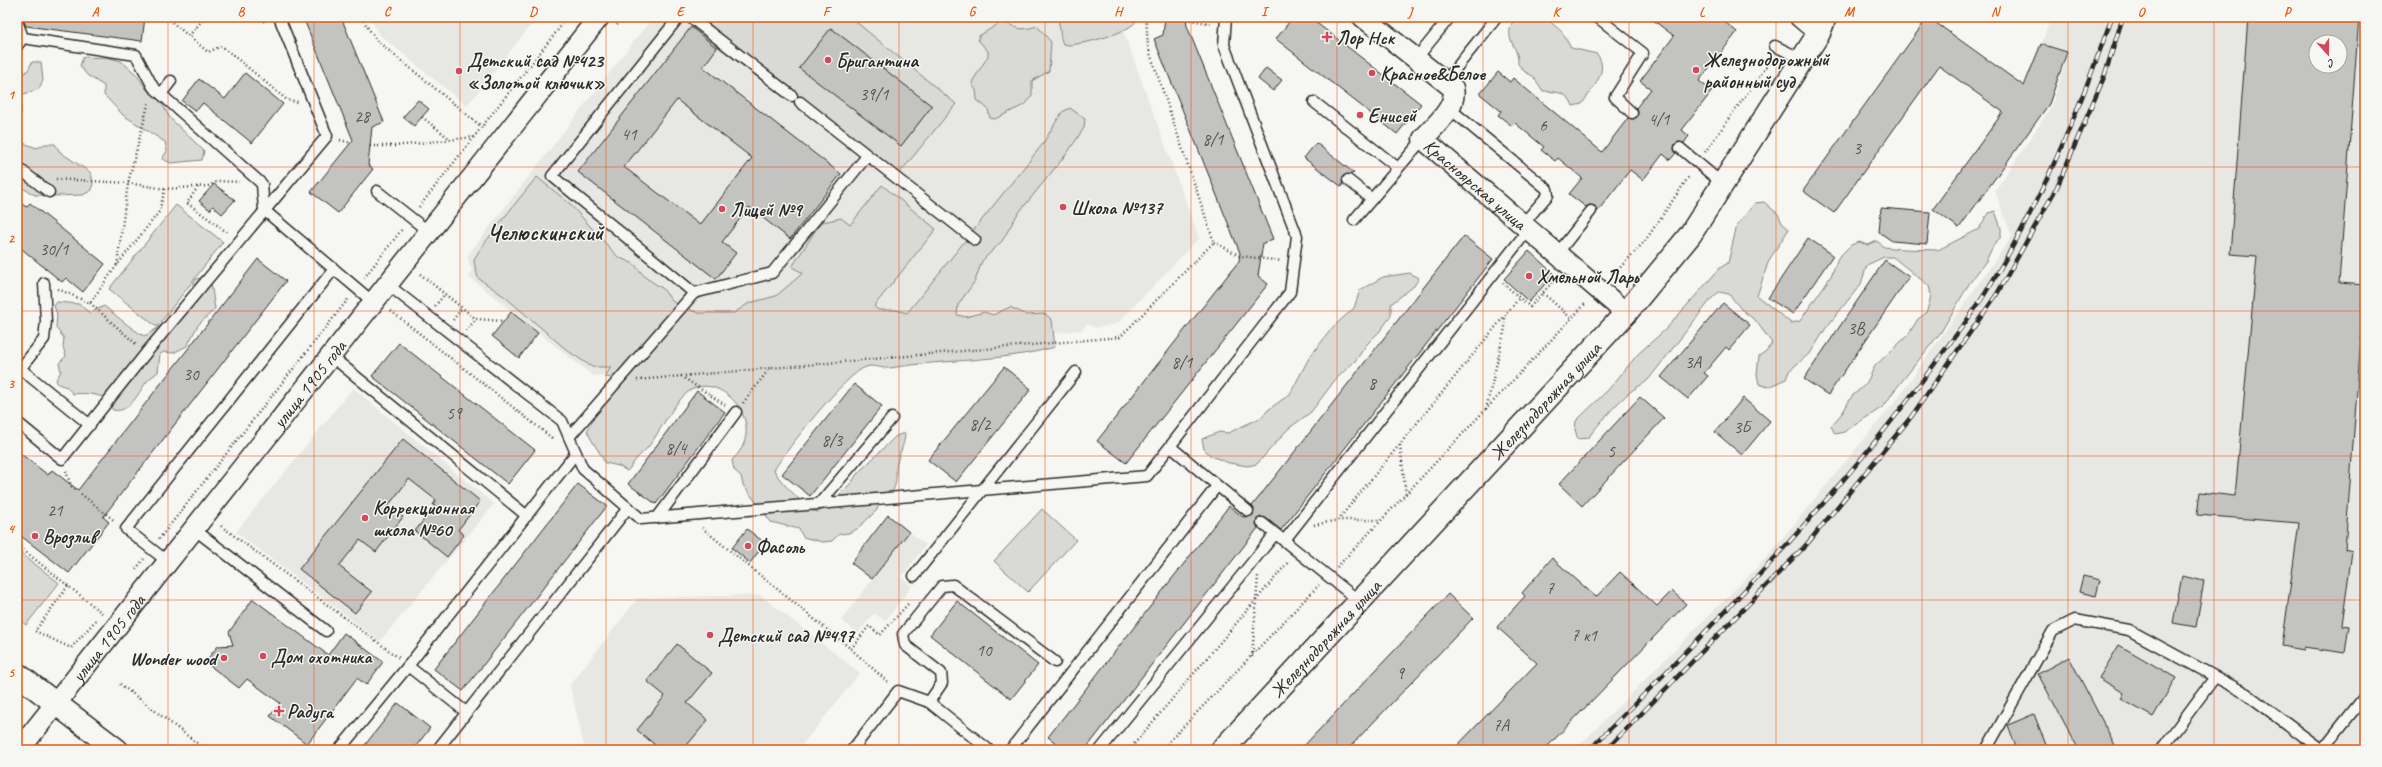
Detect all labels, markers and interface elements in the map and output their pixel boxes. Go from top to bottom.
text: A [92,4,100,20]
text: B [238,4,246,20]
text: C [384,4,392,20]
text: D [529,4,538,20]
text: E [677,4,686,20]
text: F [823,4,832,20]
text: G [969,4,977,20]
text: H [1114,4,1124,20]
text: I [1261,4,1270,20]
text: J [1407,4,1414,20]
text: K [1553,4,1563,20]
text: L [1699,4,1706,20]
text: M [1844,4,1855,20]
text: N [1991,4,2002,20]
text: O [2138,4,2147,20]
text: P [2284,4,2293,20]
place label: Лор Нск [1336,26,1395,50]
marker: Лор Нск [1321,31,1333,43]
north arrow [2308,34,2348,74]
place label: Железнодорожный районный суд [1704,48,1831,94]
place label: Детский сад №423 «Золотой ключик» [467,49,606,95]
place label: Бригантина [836,49,919,73]
marker: Бригантина [823,55,833,65]
text: С [2325,56,2337,71]
place label: Красное&Белое [1380,62,1487,86]
marker: Железнодорожный районный суд [1691,65,1701,75]
marker: Детский сад №423 «Золотой ключик» [454,66,464,76]
marker: Красное&Белое [1367,68,1377,78]
house number: 39/1 [860,84,890,105]
text: 1 [8,87,16,103]
place label: Енисей [1368,104,1418,128]
house number: 28 [354,106,372,127]
house number: 4/1 [1649,109,1671,130]
marker: Енисей [1355,110,1365,120]
house number: 6 [1539,115,1548,136]
house number: 41 [621,124,638,145]
house number: 8/1 [1203,129,1225,150]
street label: Красноярская улица [1418,134,1532,236]
house number: 3 [1853,138,1862,159]
place label: Школа №137 [1071,196,1165,220]
place label: Лицей №9 [730,198,804,222]
marker: Школа №137 [1058,202,1068,212]
marker: Лицей №9 [717,204,727,214]
district label: Челюскинский [487,218,605,247]
text: 2 [8,231,15,247]
house number: 30/1 [40,239,70,260]
place label: Хмельной Ларь [1537,265,1640,289]
marker: Хмельной Ларь [1524,271,1534,281]
house number: 3В [1848,318,1865,339]
street label: улица 1905 года [267,335,353,434]
street label: Железнодорожная улица [1485,336,1608,465]
house number: 8/1 [1172,352,1194,373]
house number: 3А [1685,352,1703,373]
house number: 30 [183,364,200,385]
house number: 8 [1368,373,1378,394]
text: 3 [8,376,15,392]
house number: 59 [446,403,463,424]
house number: 8/2 [970,414,992,435]
house number: 3Б [1734,417,1753,438]
house number: 8/3 [822,430,844,451]
house number: 8/4 [666,438,689,459]
house number: 5 [1607,441,1616,462]
place label: Коррекционная школа №60 [373,496,475,542]
house number: 21 [47,500,64,521]
marker: Коррекционная школа №60 [360,513,370,523]
text: 4 [8,521,16,537]
place label: Врозлив [43,525,100,549]
marker: Врозлив [30,531,40,541]
place label: Фасоль [756,535,806,559]
marker: Фасоль [743,541,753,551]
street label: Железнодорожная улица [1265,574,1388,703]
house number: 7 [1546,578,1555,599]
street label: улица 1905 года [66,589,151,688]
place label: Детский сад №497 [718,624,856,648]
house number: 7 к1 [1571,625,1598,646]
marker: Детский сад №497 [705,630,715,640]
house number: 10 [976,640,993,661]
place label: Дом охотника [271,645,373,669]
place label: Wonder wood [130,647,219,671]
marker: Дом охотника [258,651,268,661]
marker: Wonder wood [219,653,229,663]
house number: 9 [1396,663,1405,684]
text: 5 [8,665,15,681]
place label: Радуга [287,700,335,724]
marker: Радуга [274,706,284,716]
house number: 7А [1493,715,1511,736]

